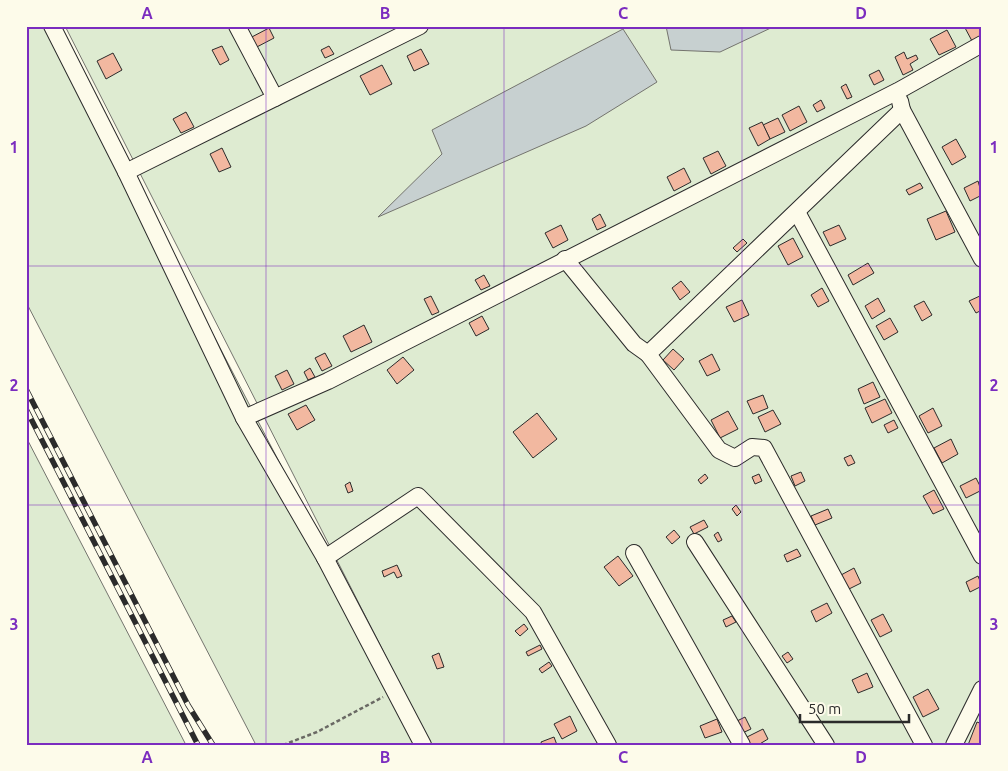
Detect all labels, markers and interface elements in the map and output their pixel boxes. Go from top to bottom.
text: A [141,4,153,22]
text: B [380,4,390,22]
text: C [618,4,628,22]
text: D [855,4,867,22]
text: 1 [9,138,19,156]
text: 1 [989,138,999,156]
text: 2 [9,376,19,394]
text: 2 [989,376,999,394]
text: 3 [9,615,19,633]
text: 3 [989,615,999,633]
scale bar [800,691,909,723]
text: 50 m [808,700,841,717]
text: A [141,748,153,766]
text: B [380,748,390,766]
text: C [618,748,628,766]
text: D [855,748,867,766]

